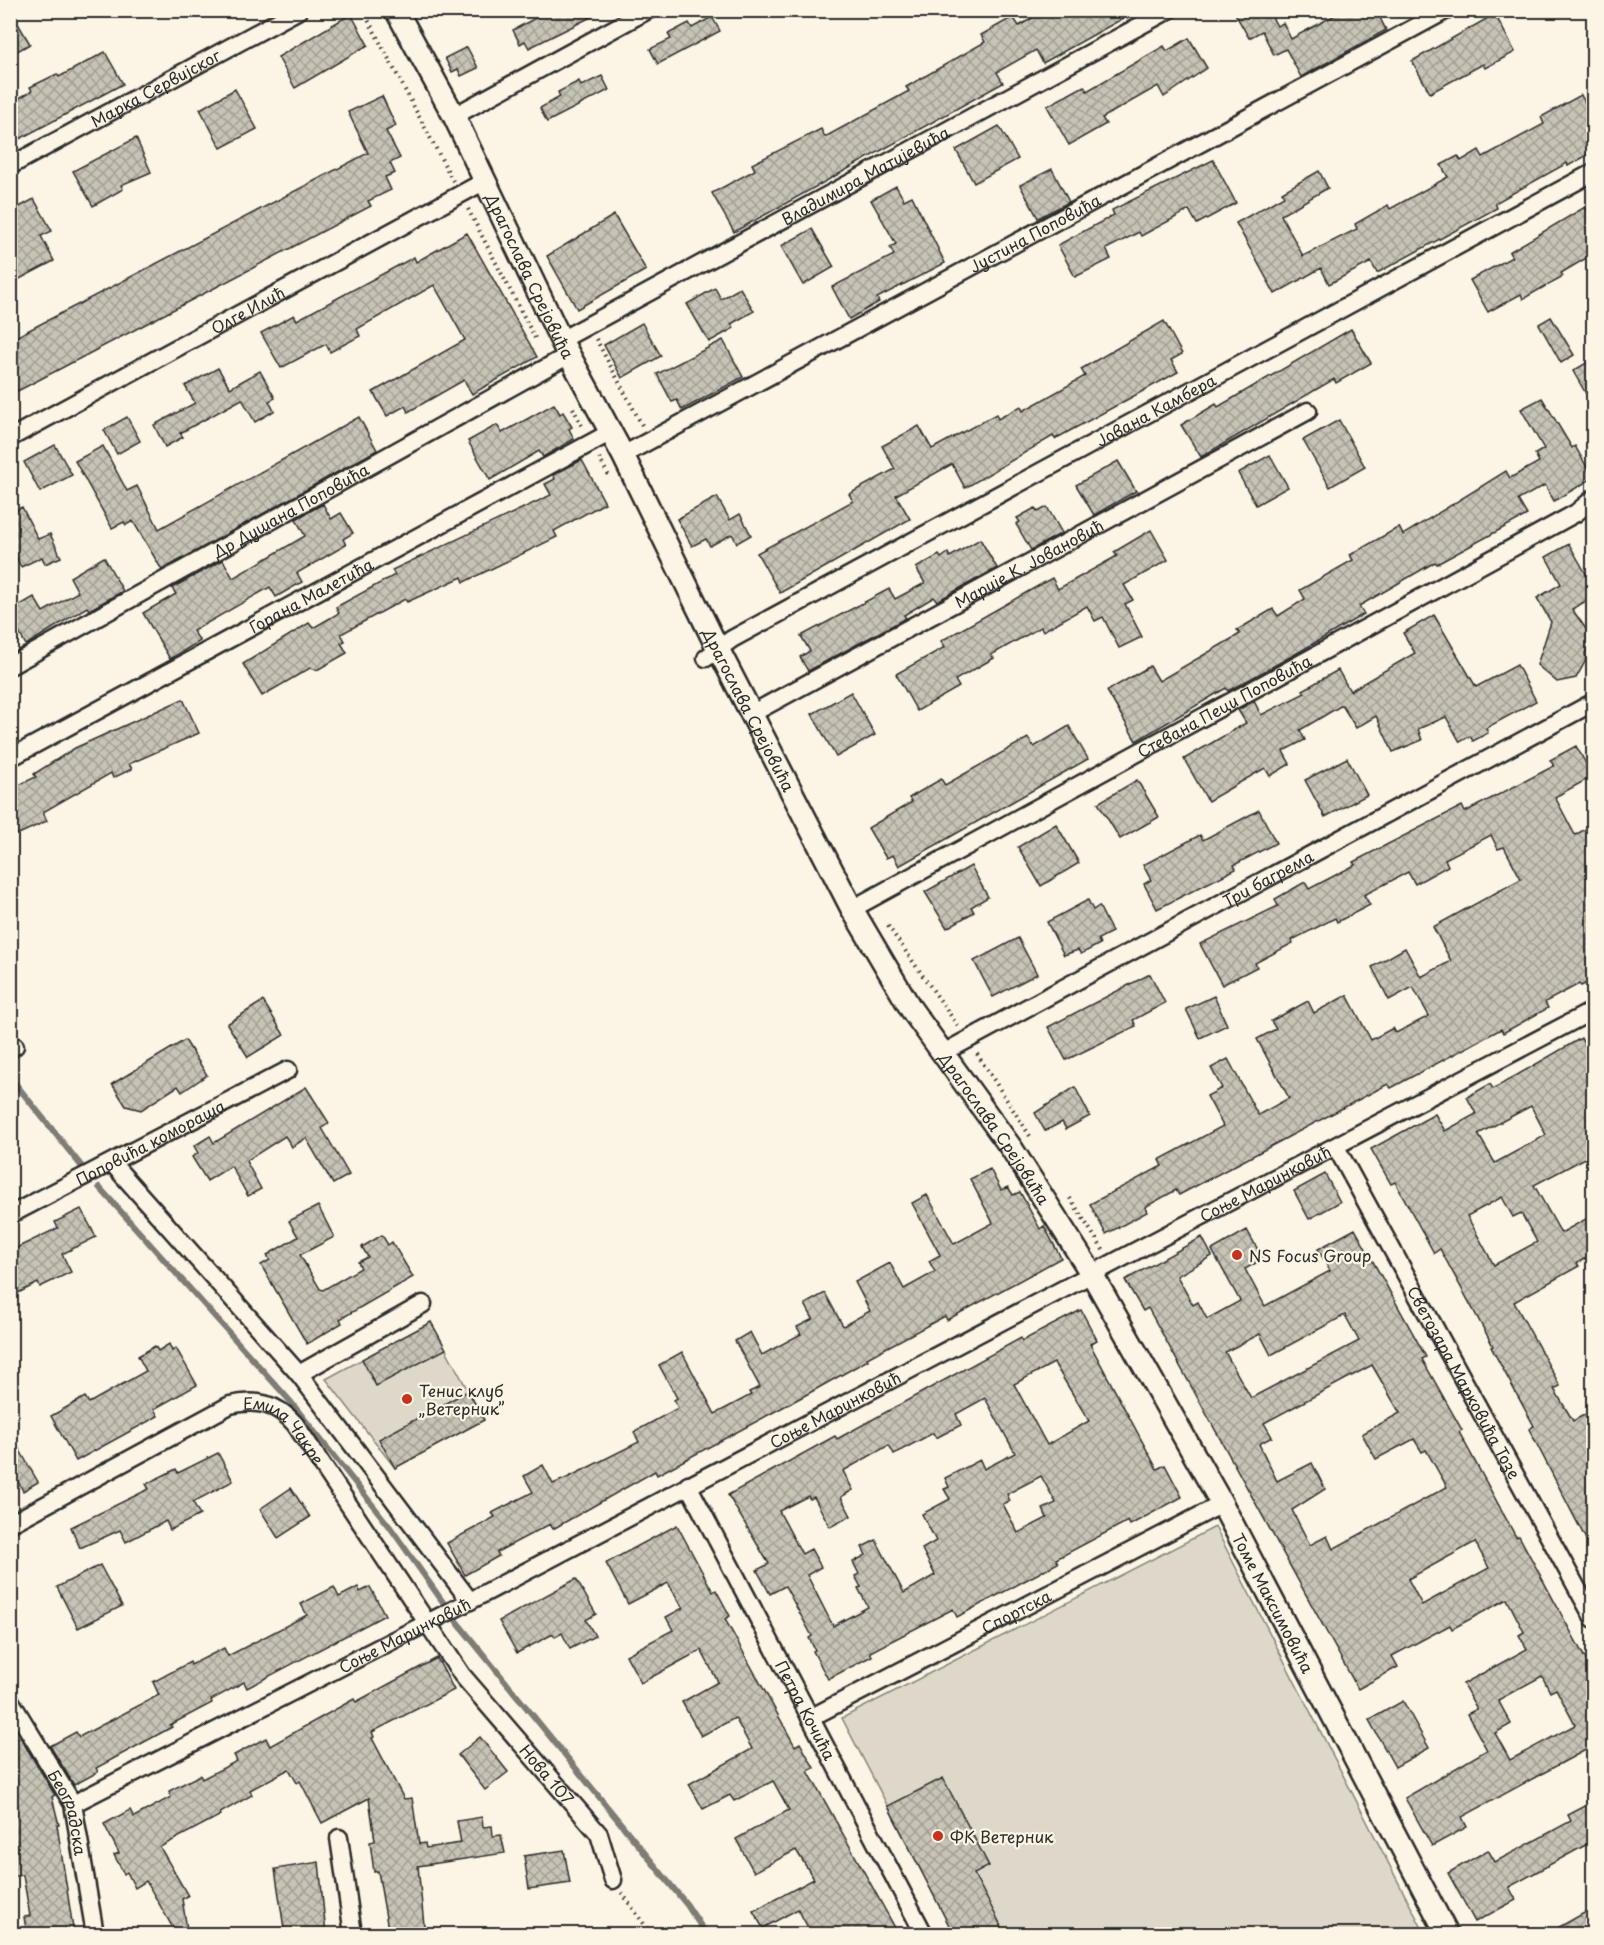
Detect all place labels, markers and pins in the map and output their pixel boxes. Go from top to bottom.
place label: NS Focus Group [1249,1243,1371,1267]
marker: NS Focus Group [1230,1248,1244,1262]
place label: Тенис клуб „Ветерник” [419,1378,505,1420]
marker: Тенис клуб „Ветерник” [400,1392,414,1406]
place label: ФК Ветерник [950,1824,1054,1848]
marker: ФК Ветерник [931,1829,945,1843]

